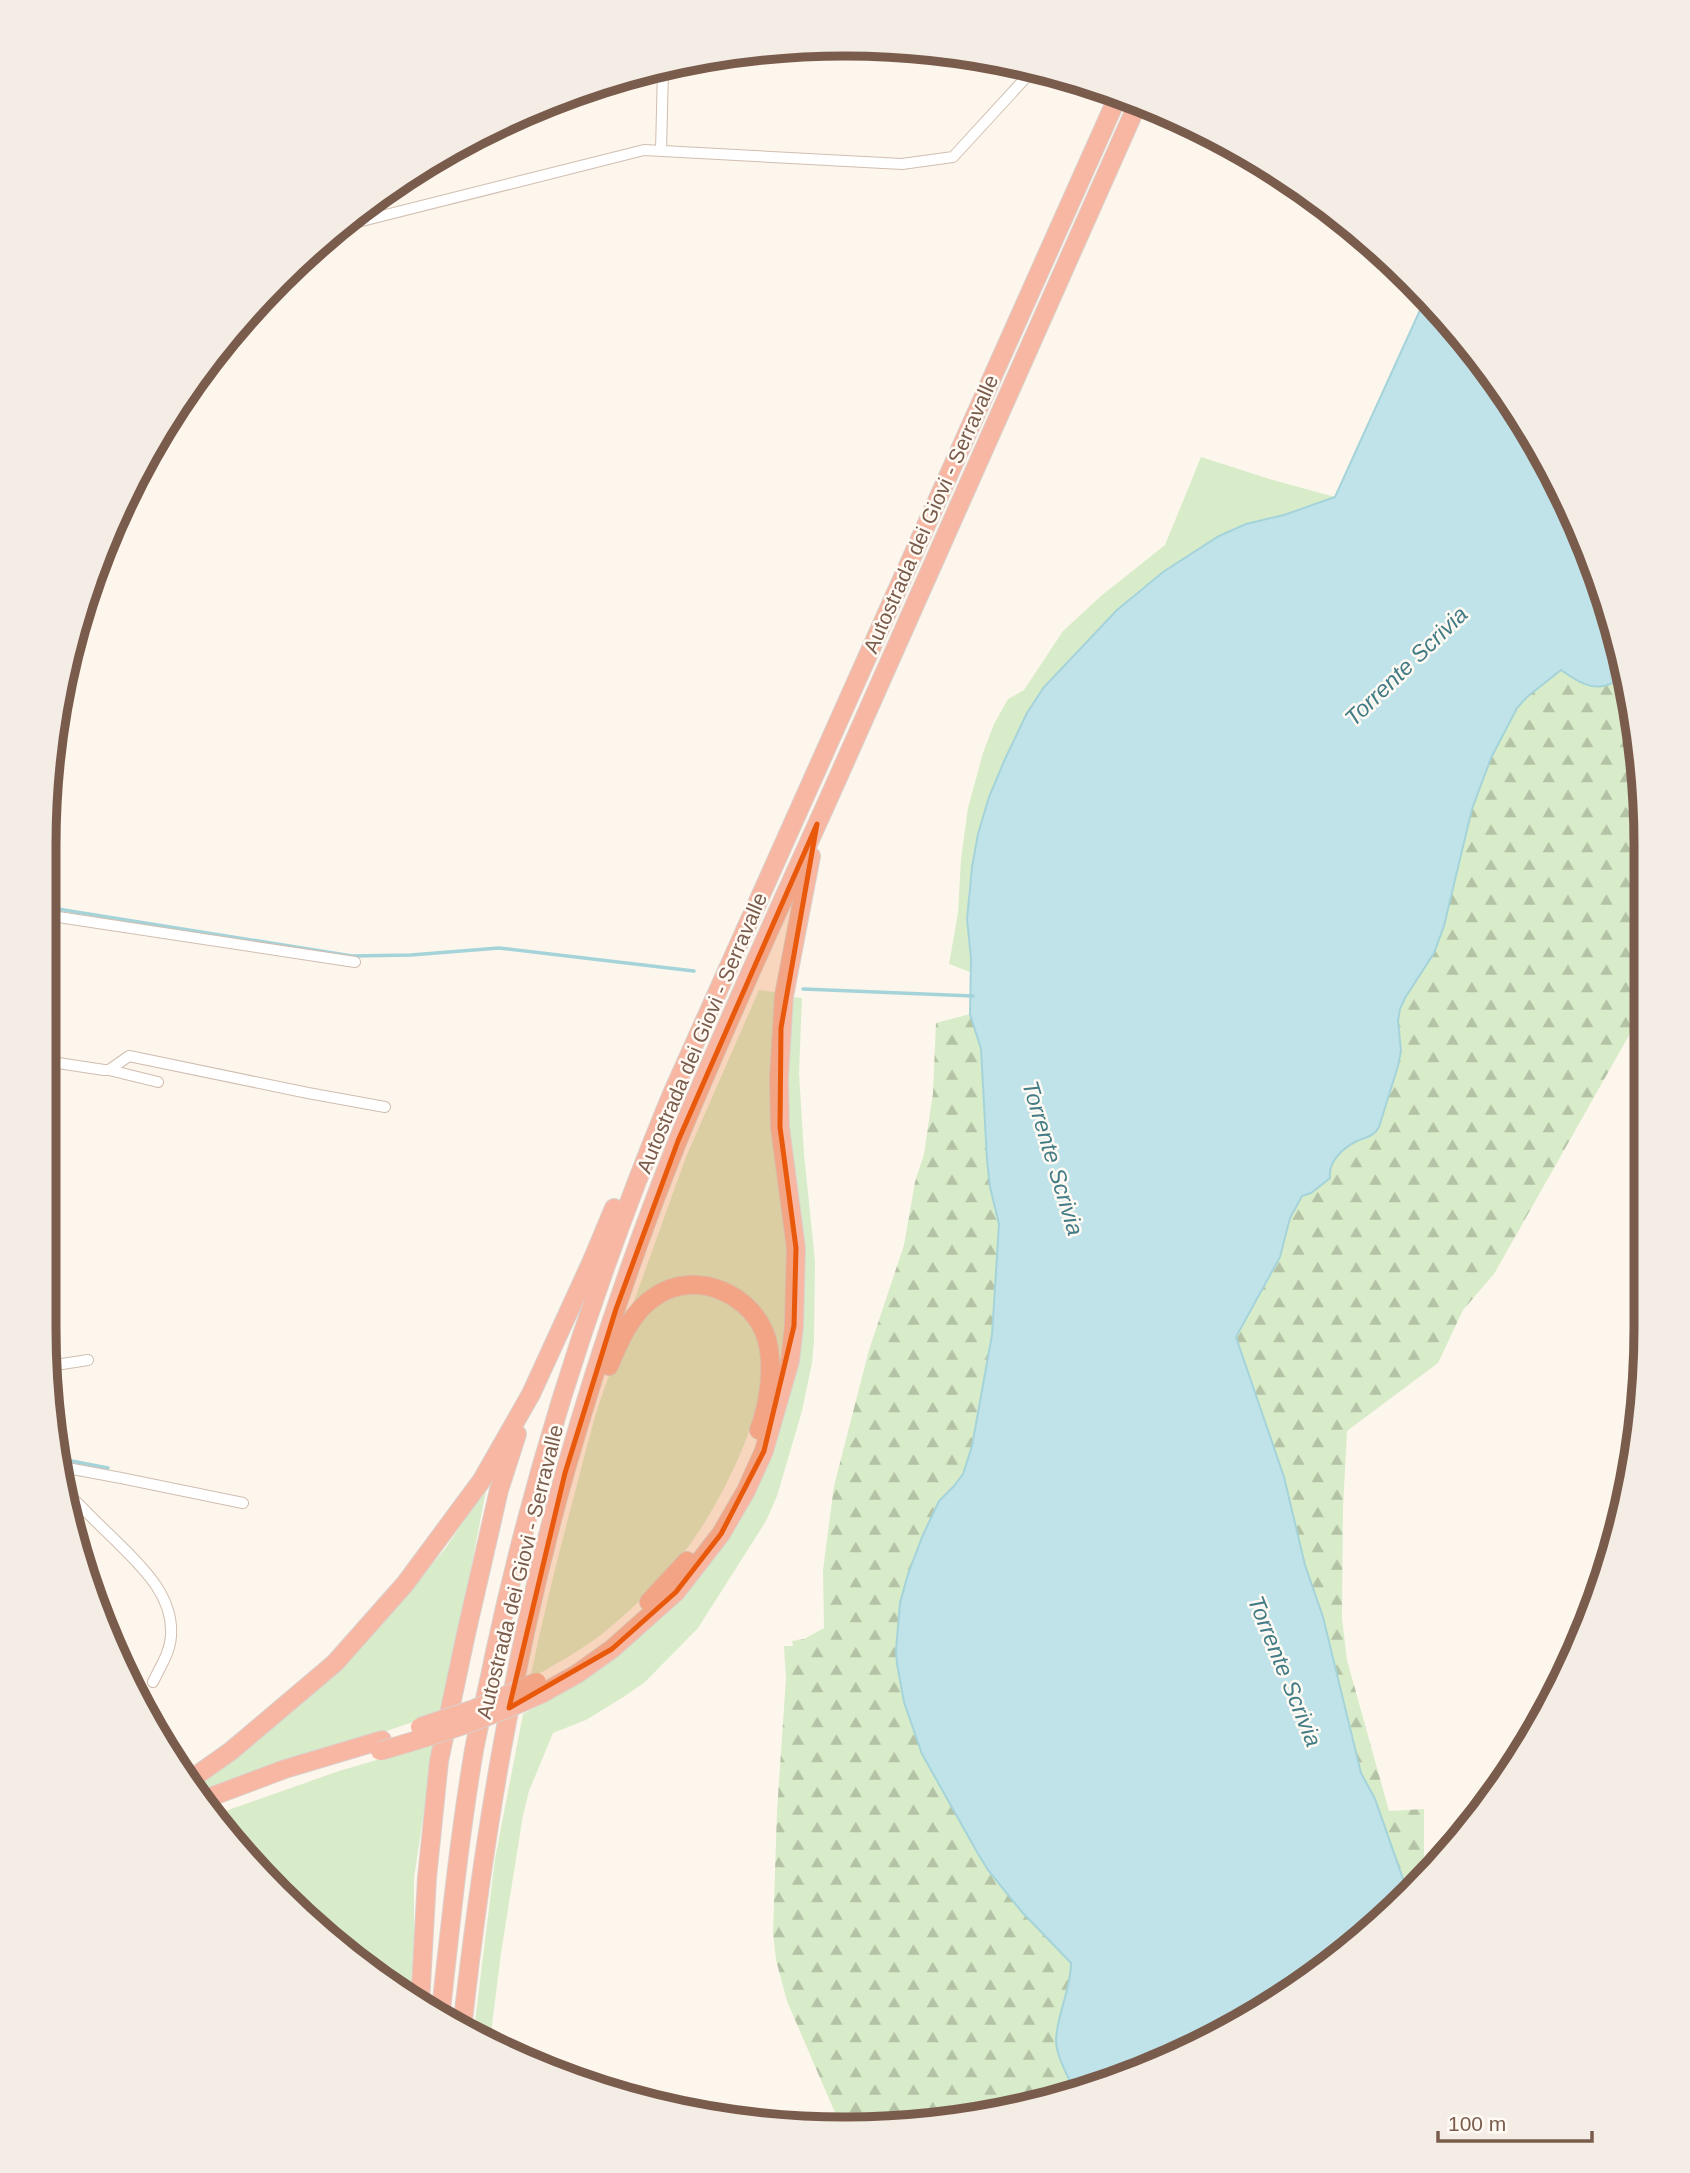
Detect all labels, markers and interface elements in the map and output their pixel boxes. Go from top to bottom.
street label: Autostrada dei Giovi - Serravalle [859,371,1003,657]
water label: Torrente Scrivia [1339,601,1473,731]
street label: Autostrada dei Giovi - Serravalle [632,889,771,1176]
water label: Torrente Scrivia [1017,1078,1089,1238]
street label: Autostrada dei Giovi - Serravalle [472,1422,567,1721]
water label: Torrente Scrivia [1243,1592,1327,1750]
scale bar [1438,2100,1592,2144]
text: 100 m [1448,2112,1506,2135]

